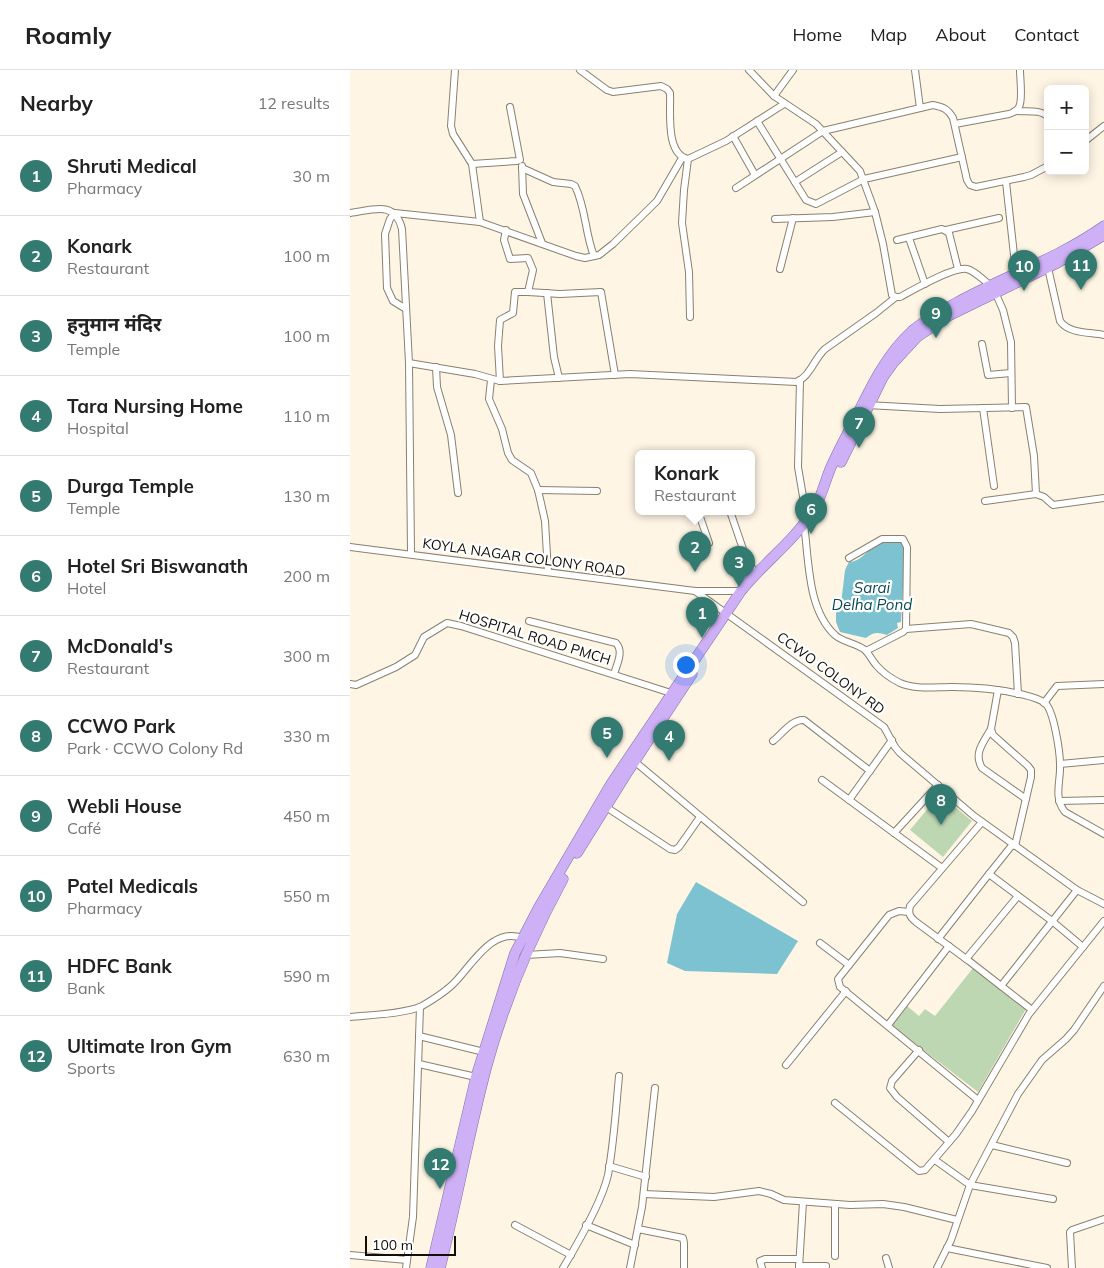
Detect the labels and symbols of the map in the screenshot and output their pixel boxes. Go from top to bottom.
pin: 11 [1065,249,1097,290]
pin: 10 [1008,250,1040,291]
pin: 9 [920,297,952,338]
pin: 7 [843,407,875,448]
pin: 6 [795,493,827,534]
pin: 2 [679,531,711,572]
street label: KOYLA NAGAR COLONY ROAD [421,534,627,580]
pin: 3 [723,546,755,587]
water label: Sarai Delha Pond [832,578,912,614]
pin: 1 [686,597,718,638]
street label: HOSPITAL ROAD PMCH [457,605,613,669]
street label: CCWO COLONY RD [773,628,889,718]
your location [673,652,699,678]
pin: 5 [591,717,623,758]
pin: 4 [653,720,685,761]
pin: 8 [925,784,957,825]
pin: 12 [424,1148,456,1189]
scale bar [365,1233,456,1256]

